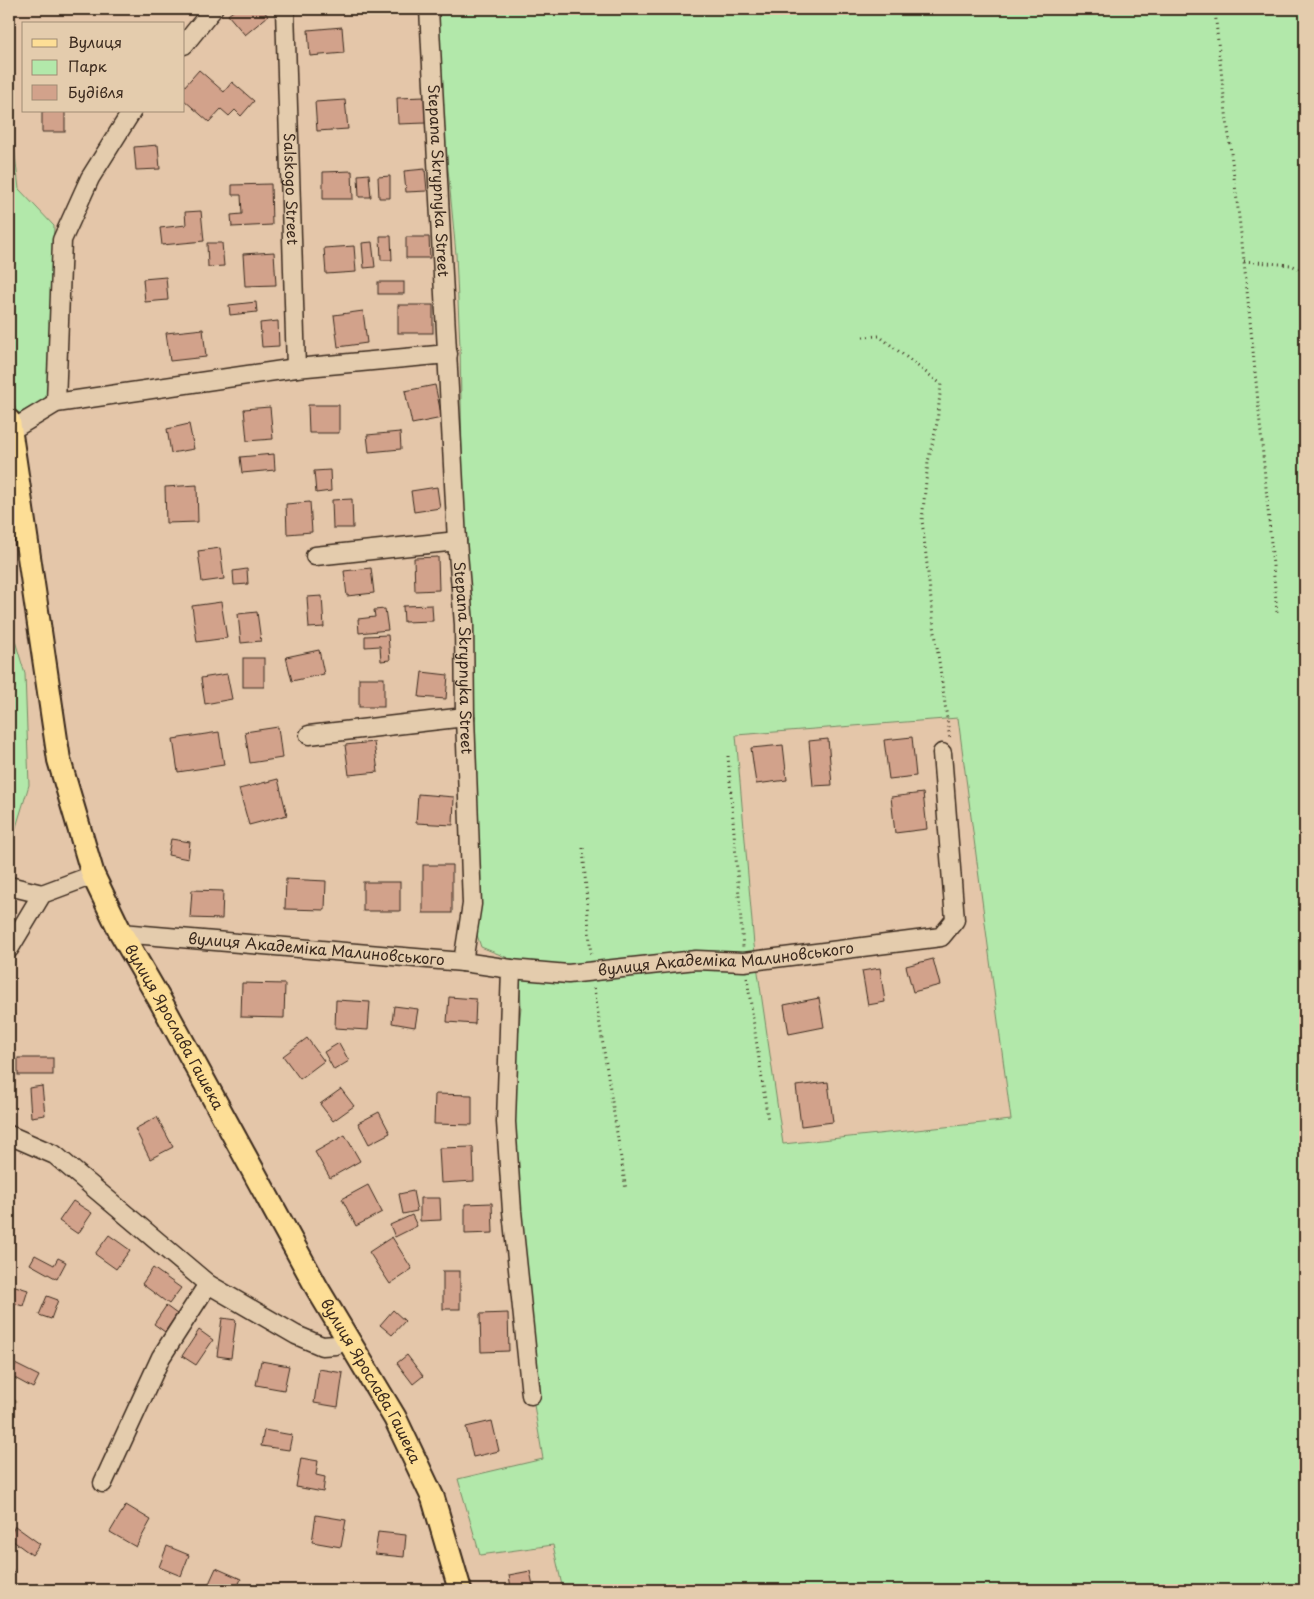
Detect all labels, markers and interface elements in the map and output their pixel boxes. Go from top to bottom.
legend [22,22,185,112]
text: Вулиця [68,30,122,53]
text: Парк [68,54,107,77]
text: Будівля [68,80,124,103]
street label: Stepana Skrypnyka Street [423,84,456,277]
street label: Salskogo Street [279,133,305,245]
street label: Stepana Skrypnyka Street [449,561,479,755]
street label: вулиця Академіка Малиновського [187,926,446,970]
street label: вулиця Академіка Малиновського [596,935,855,981]
street label: вулиця Ярослава Гашека [120,939,231,1114]
street label: вулиця Ярослава Гашека [316,1293,428,1467]

